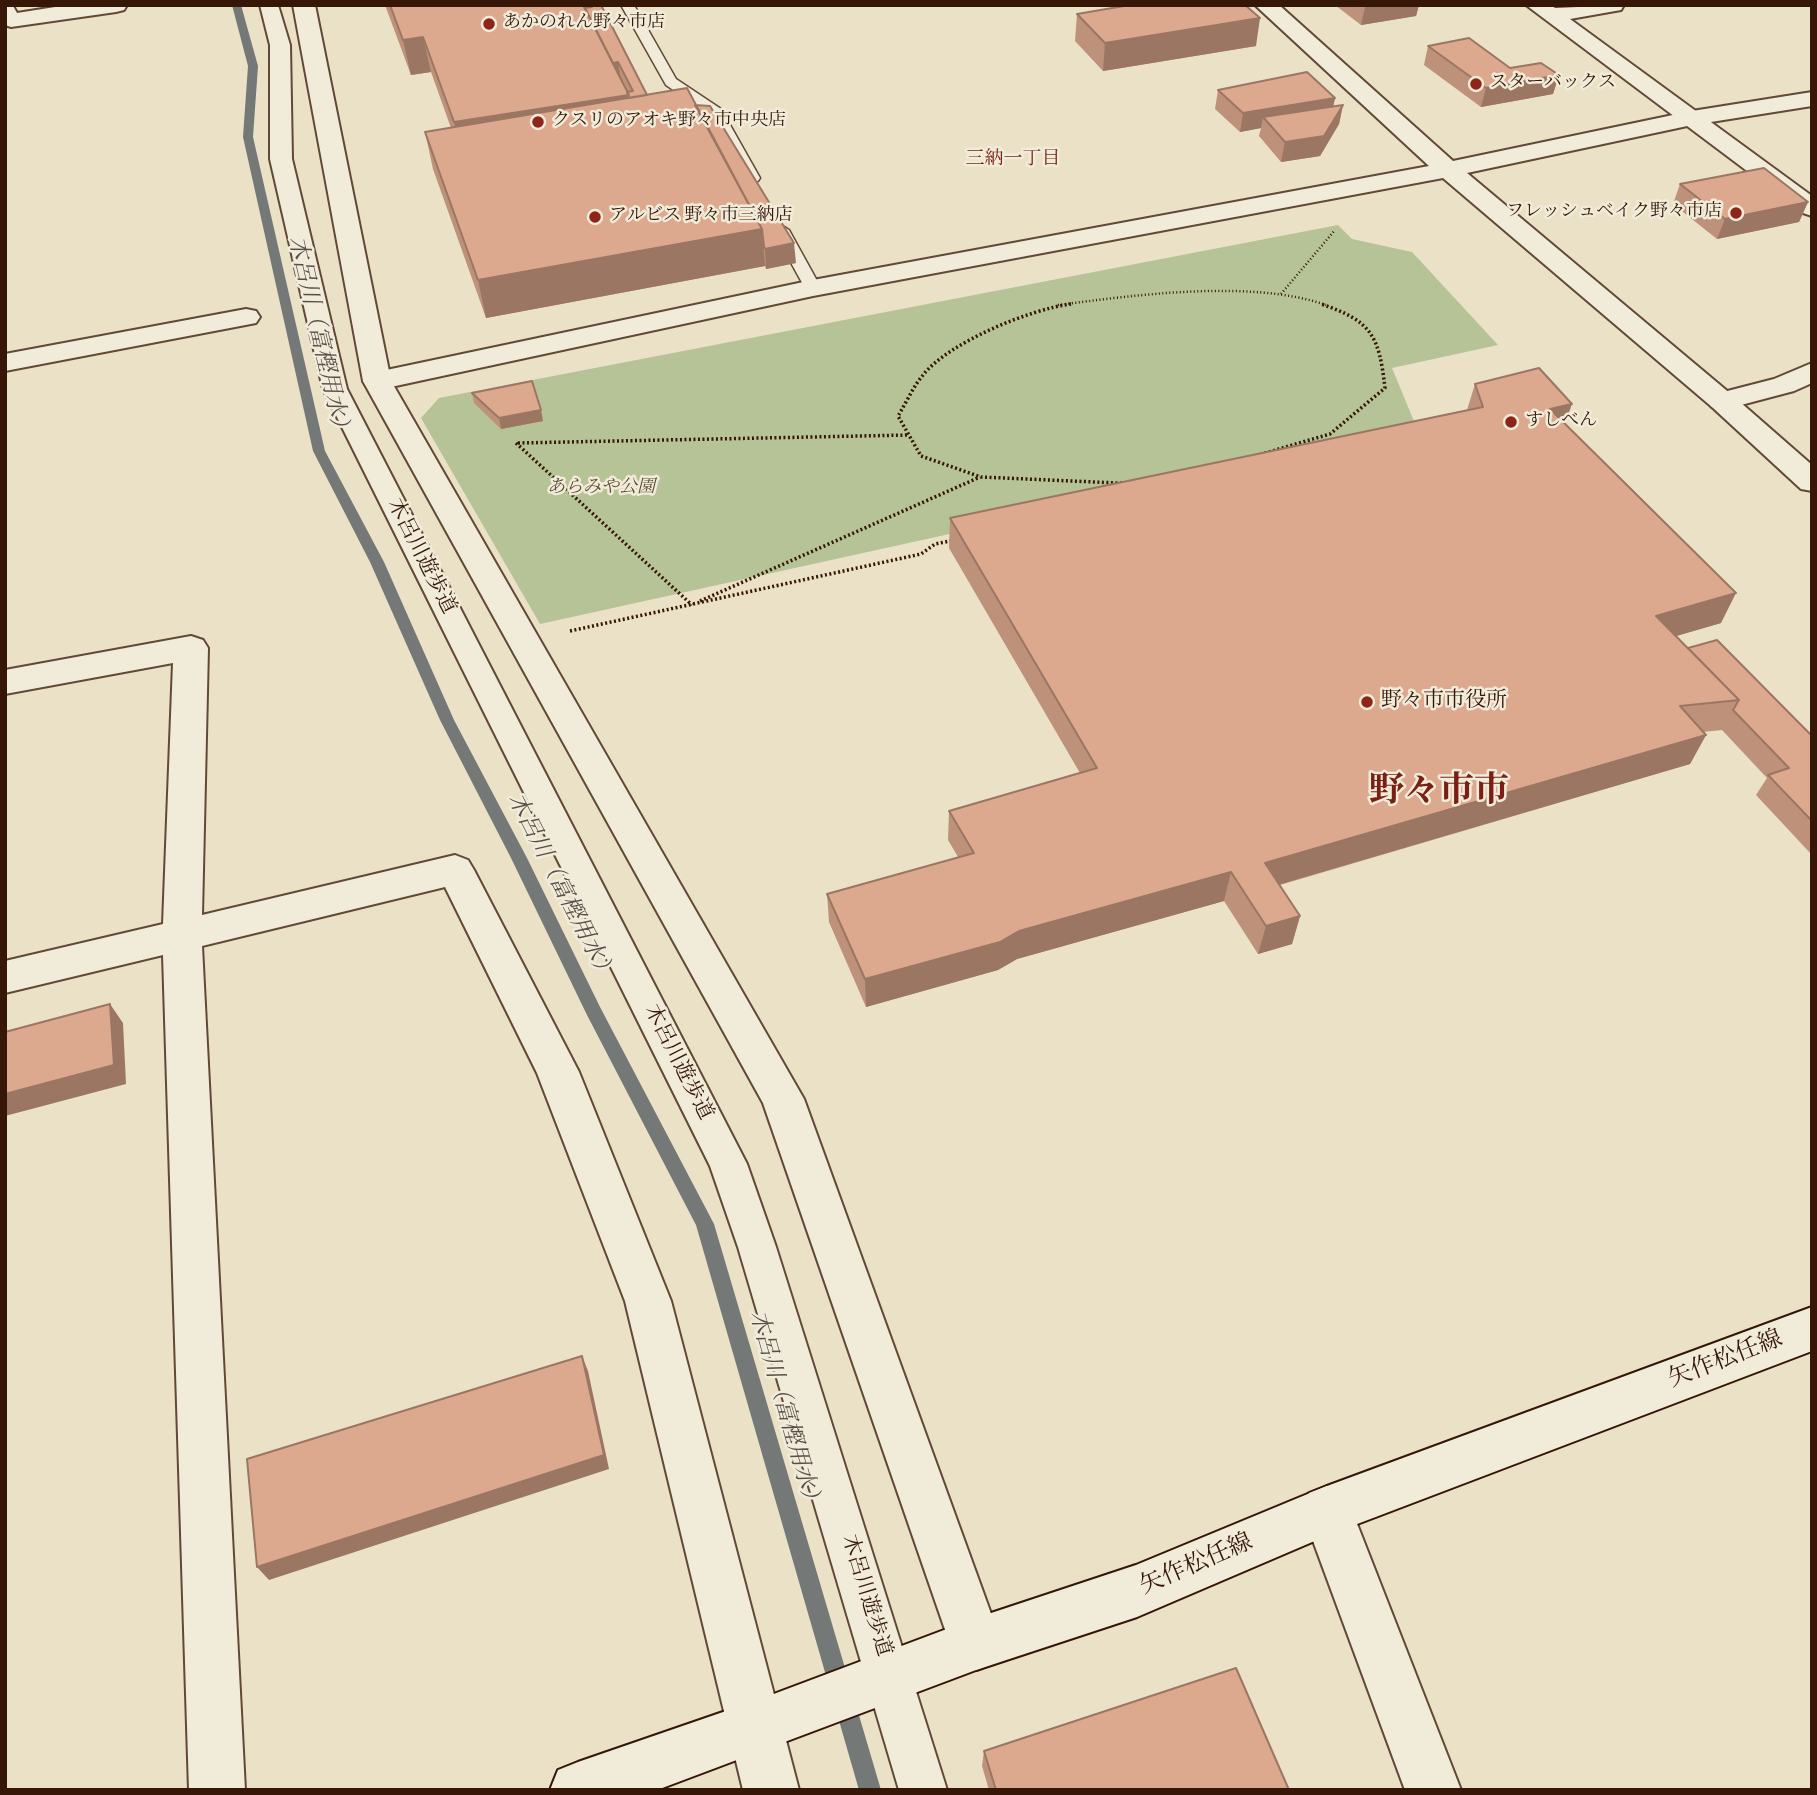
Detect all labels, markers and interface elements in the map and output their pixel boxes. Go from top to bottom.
place label: あかのれん野々市店 [503,13,665,35]
marker: あかのれん野々市店 [481,16,497,32]
place label: スターバックス [1490,73,1616,95]
marker: スターバックス [1468,76,1484,92]
place label: クスリのアオキ野々市中央店 [552,111,786,133]
marker: クスリのアオキ野々市中央店 [530,114,546,130]
district label: 三納一丁目 [966,150,1060,172]
place label: フレッシュベイク野々市店 [1506,202,1722,224]
marker: フレッシュベイク野々市店 [1728,205,1744,221]
place label: アルビス 野々市三納店 [609,206,793,228]
marker: アルビス 野々市三納店 [587,209,603,225]
water label: 木呂川（富樫用水） [280,234,354,442]
place label: すしべん [1525,411,1597,433]
marker: すしべん [1503,414,1519,430]
park label: あらみや公園 [547,478,655,500]
street label: 木呂川遊歩道 [380,495,460,619]
place label: 野々市市役所 [1381,689,1507,715]
marker: 野々市市役所 [1359,694,1375,710]
district label: 野々市市 [1369,774,1509,816]
water label: 木呂川（富樫用水） [500,790,618,986]
street label: 木呂川遊歩道 [637,1001,717,1125]
water label: 木呂川（富樫用水） [741,1308,825,1514]
street label: 矢作松任線 [1665,1326,1787,1396]
street label: 矢作松任線 [1136,1529,1258,1603]
street label: 木呂川遊歩道 [835,1532,895,1660]

